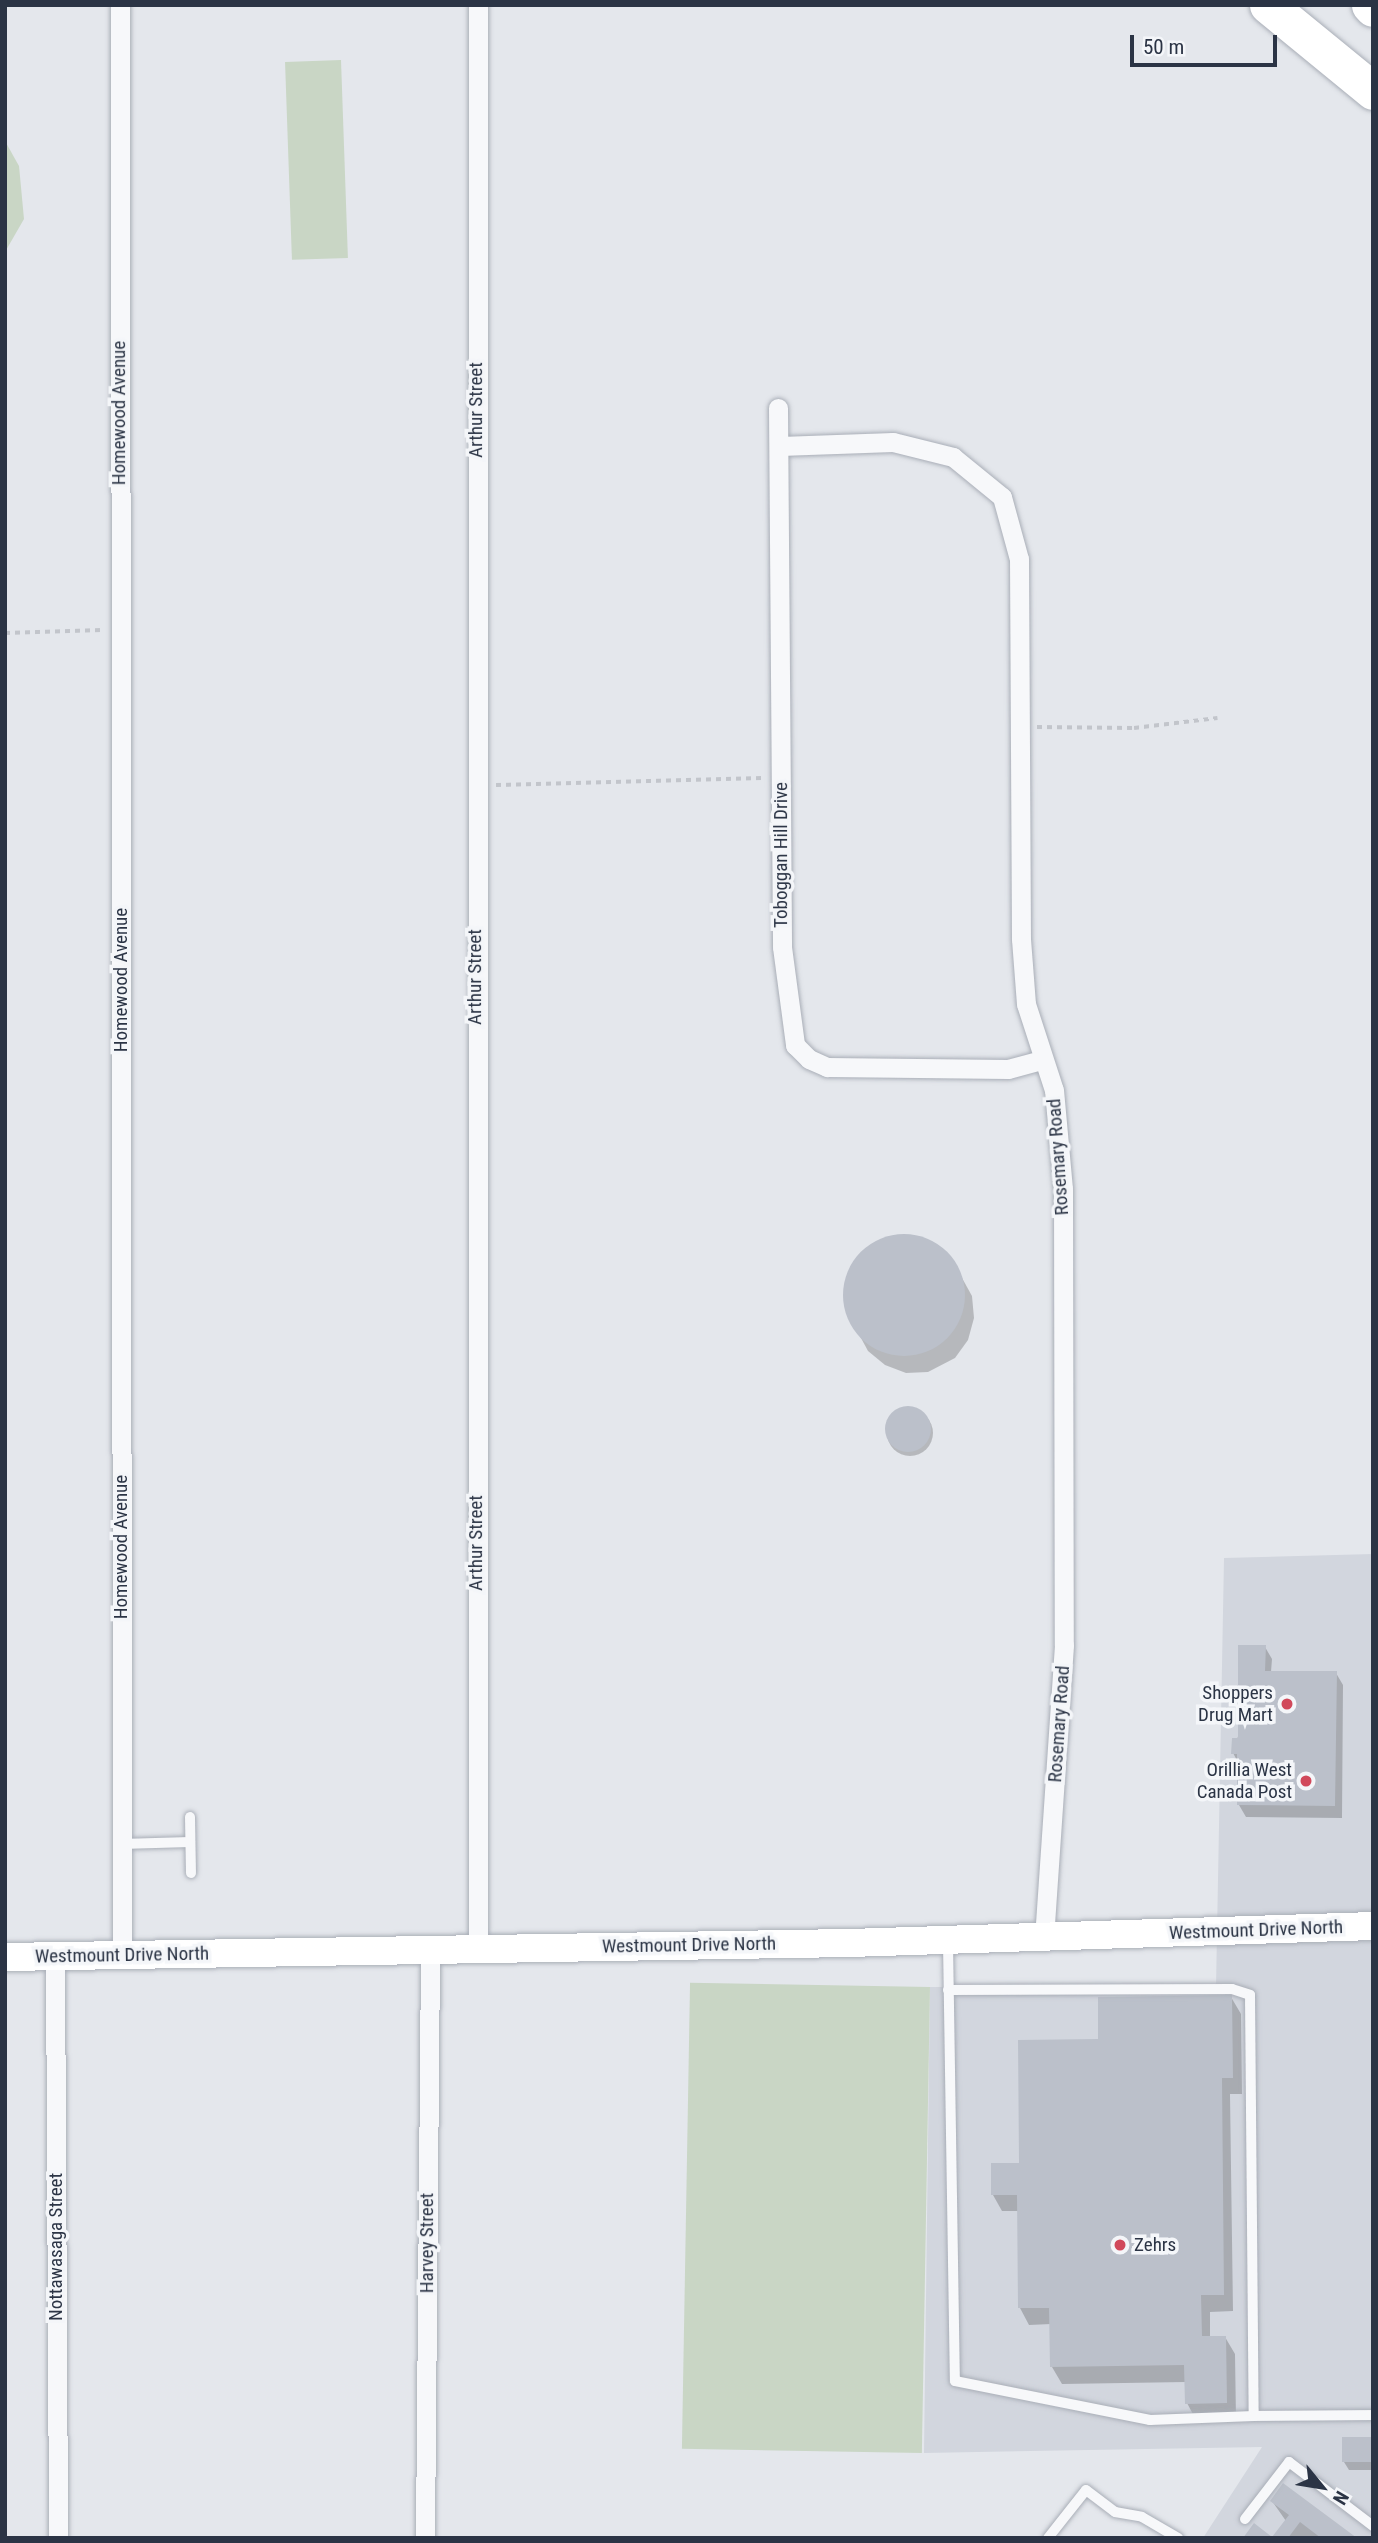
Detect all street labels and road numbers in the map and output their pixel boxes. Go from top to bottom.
street label: Homewood Avenue [108,341,130,485]
street label: Arthur Street [465,362,487,458]
street label: Toboggan Hill Drive [770,782,792,928]
street label: Homewood Avenue [110,908,132,1052]
street label: Arthur Street [464,929,486,1025]
street label: Rosemary Road [1043,1098,1073,1216]
street label: Homewood Avenue [110,1475,132,1619]
street label: Arthur Street [465,1495,487,1591]
street label: Rosemary Road [1044,1665,1074,1783]
street label: Westmount Drive North [1169,1916,1343,1944]
street label: Westmount Drive North [602,1932,776,1958]
street label: Westmount Drive North [35,1942,209,1968]
street label: Nottawasaga Street [45,2173,67,2321]
street label: Harvey Street [416,2193,438,2293]

